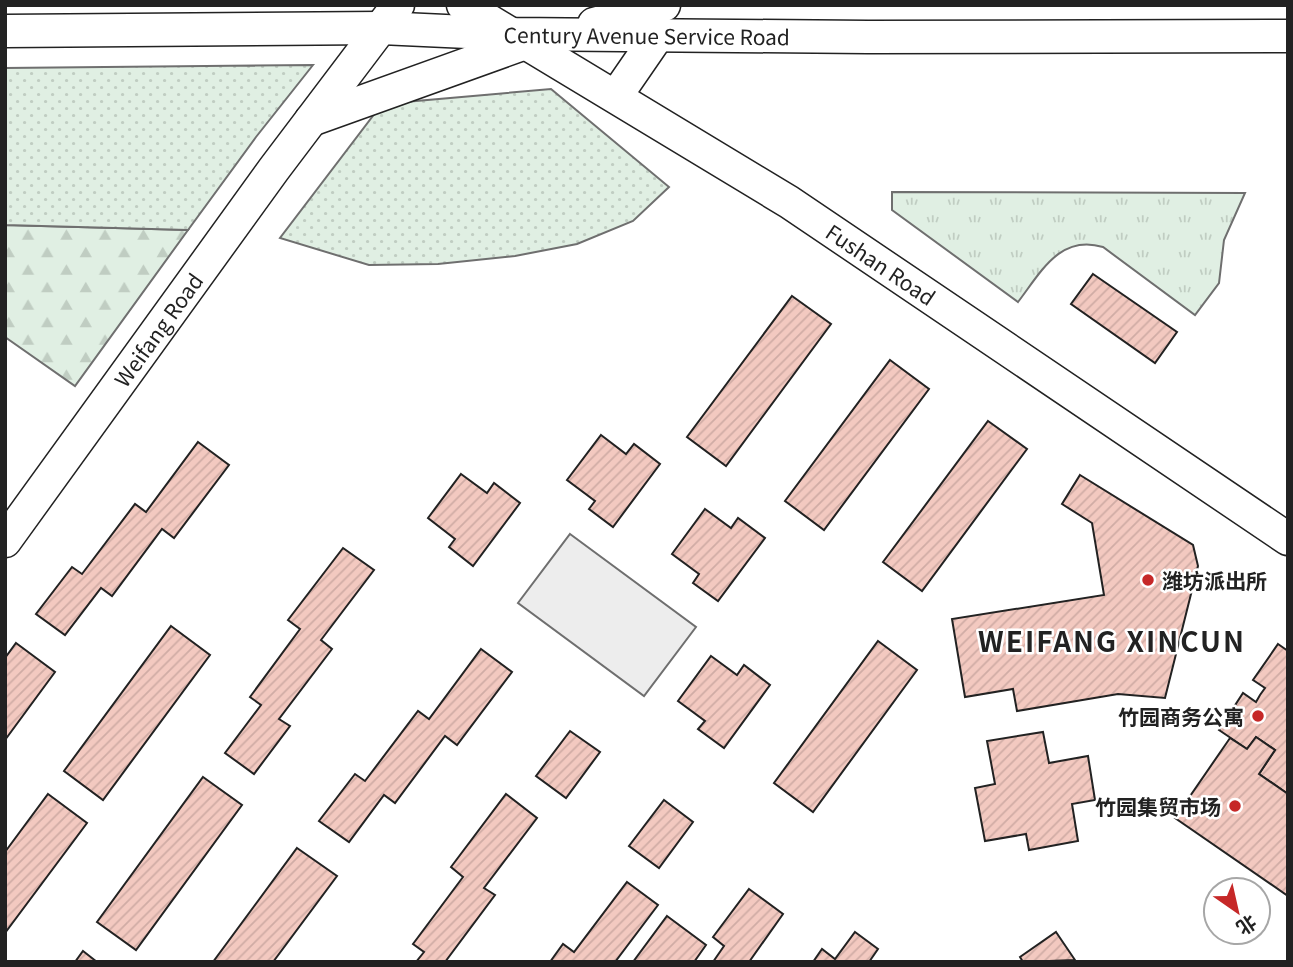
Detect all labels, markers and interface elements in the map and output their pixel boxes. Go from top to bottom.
street label: Century Avenue Service Road [503,19,790,51]
street label: Fushan Road [820,216,942,312]
street label: Weifang Road [107,267,209,392]
place label: 潍坊派出所 [1162,565,1267,595]
marker: 潍坊派出所 [1140,572,1156,588]
district label: WEIFANG XINCUN [978,620,1246,660]
place label: 竹园商务公寓 [1118,701,1244,731]
marker: 竹园商务公寓 [1250,708,1266,724]
place label: 竹园集贸市场 [1095,791,1221,821]
marker: 竹园集贸市场 [1227,798,1243,814]
north arrow [1202,876,1272,946]
text: 北 [1232,910,1263,943]

